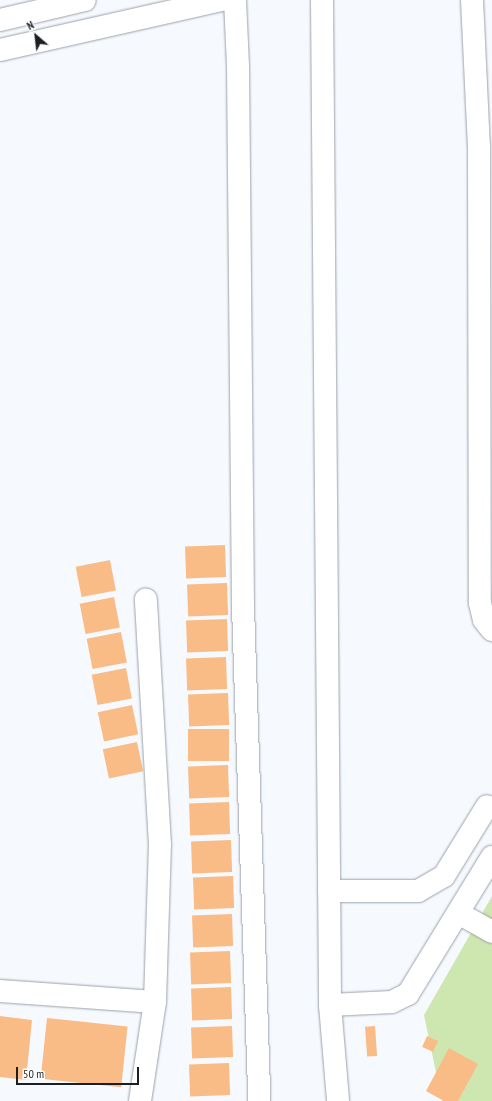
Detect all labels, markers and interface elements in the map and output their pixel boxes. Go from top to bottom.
north arrow [16,16,56,56]
text: N [24,18,36,33]
scale bar [18,1059,141,1085]
text: 50 m [23,1066,44,1081]

